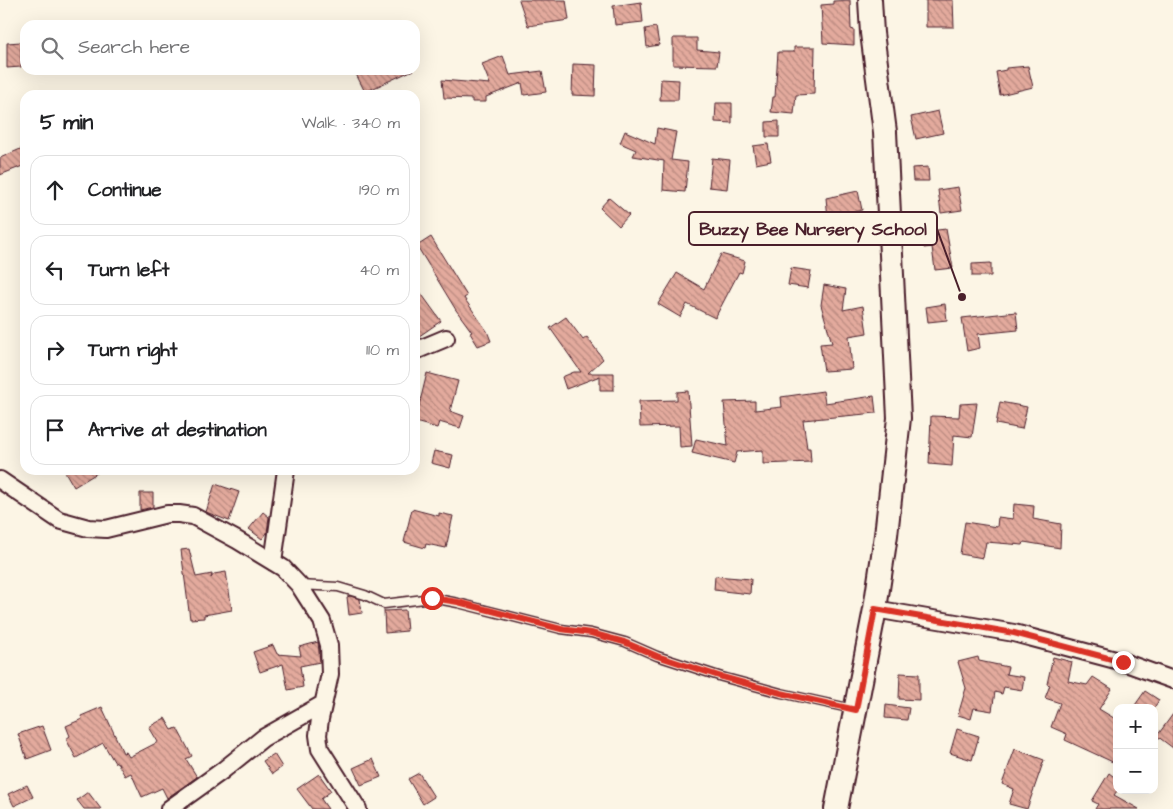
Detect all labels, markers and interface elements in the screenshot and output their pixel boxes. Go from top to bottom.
search box [20,20,420,75]
icon: search [38,34,66,62]
text: Search here [78,34,190,61]
text: 5 min [40,108,93,137]
text: Walk · 340 m [301,112,400,134]
icon: ahead [41,176,69,204]
text: Continue [88,177,162,204]
text: 190 m [359,179,399,201]
callout: Buzzy Bee Nursery School [689,212,937,245]
text: Buzzy Bee Nursery School [699,217,927,243]
icon: left [41,256,69,284]
text: Turn left [88,257,169,284]
text: 40 m [359,259,399,281]
icon: right [41,336,69,364]
text: Turn right [88,337,177,364]
text: 110 m [366,339,399,361]
icon: arrive [41,416,69,444]
text: Arrive at destination [88,417,267,444]
route start [421,587,444,610]
route end [1112,651,1135,674]
map controls [1113,704,1158,794]
button: + [1113,704,1158,749]
button: − [1113,749,1158,794]

